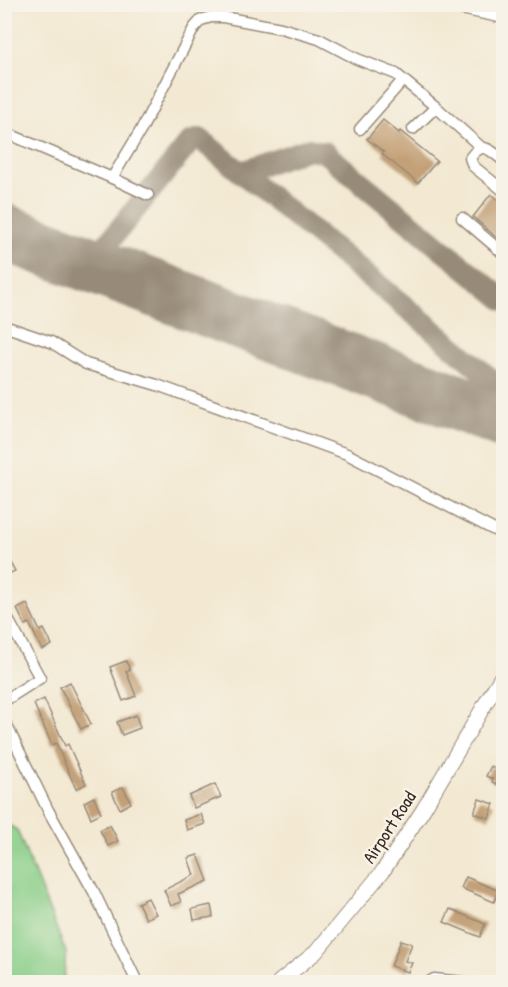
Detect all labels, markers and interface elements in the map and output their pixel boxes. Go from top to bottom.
street label: Airport Road [356,786,422,868]

